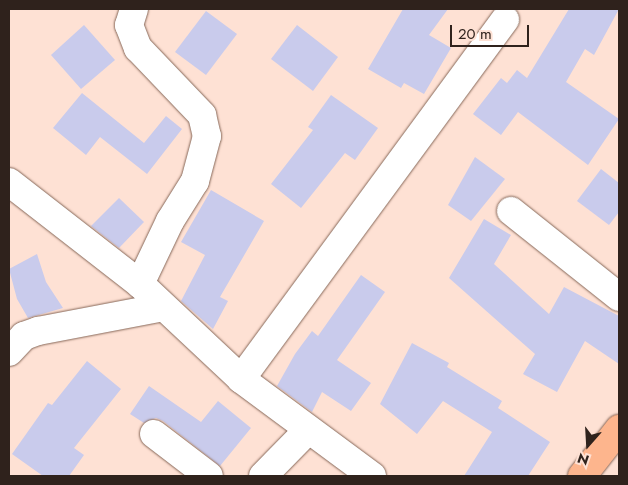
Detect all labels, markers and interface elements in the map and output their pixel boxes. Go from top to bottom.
scale bar [453,15,532,47]
text: 20 m [458,23,492,45]
north arrow [563,420,613,470]
text: N [575,448,592,470]

